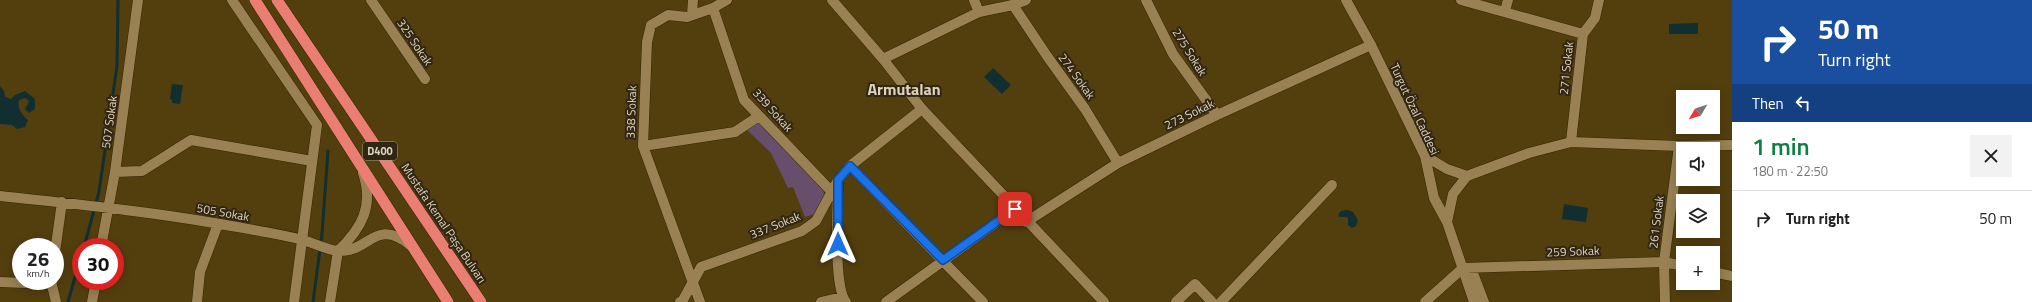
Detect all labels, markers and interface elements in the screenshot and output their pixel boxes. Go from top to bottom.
text: 50 m [1818,7,1879,50]
street label: 325 Sokak [392,15,438,70]
icon: right [1752,16,1804,68]
street label: 275 Sokak [1168,24,1212,80]
street label: 271 Sokak [1554,40,1578,95]
text: Turn right [1818,46,1891,73]
street label: 274 Sokak [1054,49,1100,103]
street label: Turgut Özal Caddesi [1385,60,1445,158]
district label: Armutalan [867,77,941,101]
street label: 339 Sokak [748,84,798,136]
street label: 338 Sokak [621,85,641,139]
north arrow [1676,90,1720,134]
map controls [1676,90,1720,290]
text: Then [1752,92,1784,115]
icon: left [1792,92,1814,114]
street label: 507 Sokak [96,94,122,150]
street label: 273 Sokak [1161,94,1217,134]
text: 1 min [1752,128,1810,164]
button: close [1970,135,2012,177]
road number: D400 [363,142,397,160]
button: sound [1676,142,1720,186]
street label: Mustafa Kemal Paşa Bulvarı [397,159,491,287]
text: 180 m · 22:50 [1752,161,1828,181]
pin [998,192,1032,226]
street label: 261 Sokak [1643,194,1669,250]
button: layers [1676,194,1720,238]
street label: 505 Sokak [195,198,251,226]
icon: arrive [1004,198,1026,220]
street label: 337 Sokak [747,206,803,244]
text: Turn right [1786,207,1850,230]
text: 50 m [1979,207,2012,230]
icon: right [1752,208,1774,230]
position arrow [817,223,859,265]
speed limit sign: 30 [72,238,124,290]
street label: 259 Sokak [1546,241,1600,261]
text: 26 [27,243,49,274]
button: + [1676,246,1720,290]
text: km/h [27,266,49,281]

